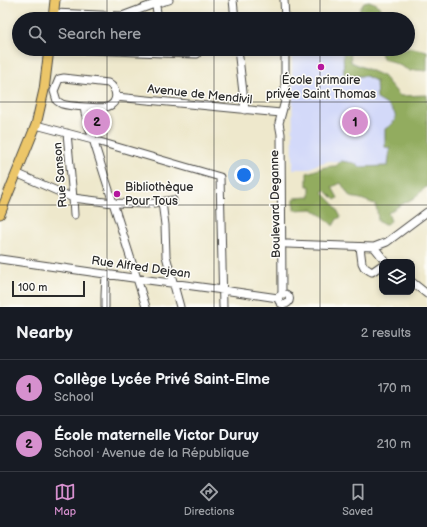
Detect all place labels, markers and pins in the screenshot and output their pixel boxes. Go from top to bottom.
marker: École primaire privée Saint Thomas [316,62,326,72]
place label: École primaire privée Saint Thomas [266,72,376,102]
pin: 2 [84,107,110,137]
pin: 1 [342,107,368,137]
place label: Bibliothèque Pour Tous [125,180,193,209]
marker: Bibliothèque Pour Tous [112,189,122,199]

